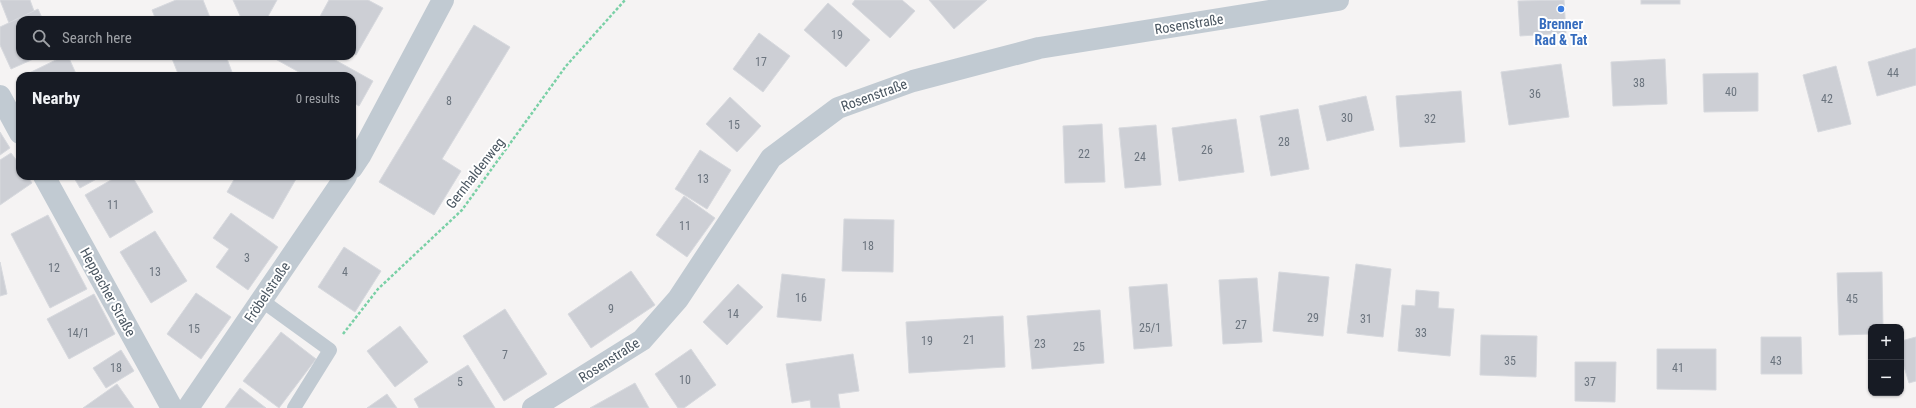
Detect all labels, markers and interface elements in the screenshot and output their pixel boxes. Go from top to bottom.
marker: Brenner Rad & Tat [1556,4,1566,14]
street label: Rosenstraße [1154,11,1225,37]
search box [16,16,356,60]
place label: Brenner Rad & Tat [1535,16,1587,48]
icon: search [30,27,52,49]
house number: 19 [831,28,843,42]
text: Search here [62,29,132,47]
house number: 17 [755,55,767,69]
house number: 44 [1887,66,1899,80]
street label: Rosenstraße [839,75,910,114]
house number: 38 [1633,76,1645,90]
house number: 40 [1725,85,1737,99]
house number: 36 [1529,87,1541,101]
text: Nearby [32,88,80,108]
text: 0 results [296,91,340,106]
house number: 42 [1821,92,1833,106]
house number: 8 [446,94,452,108]
house number: 30 [1341,111,1353,125]
house number: 32 [1424,112,1436,126]
house number: 15 [728,118,740,132]
street label: Gernhaldenweg [442,134,508,212]
house number: 28 [1278,135,1290,149]
house number: 26 [1201,143,1213,157]
house number: 22 [1078,147,1090,161]
house number: 24 [1134,150,1146,164]
house number: 13 [697,172,709,186]
house number: 11 [107,198,119,212]
house number: 11 [679,219,691,233]
house number: 18 [862,239,874,253]
street label: Heppacher Straße [77,245,139,340]
house number: 3 [244,251,250,265]
street label: Fröbelstraße [241,258,293,325]
house number: 12 [48,261,60,275]
house number: 13 [149,265,161,279]
house number: 4 [342,265,348,279]
house number: 16 [795,291,807,305]
house number: 45 [1846,292,1858,306]
house number: 9 [608,302,614,316]
house number: 14 [727,307,739,321]
house number: 29 [1307,311,1319,325]
house number: 31 [1360,312,1372,326]
house number: 27 [1235,318,1247,332]
house number: 25/1 [1139,321,1161,335]
house number: 15 [188,322,200,336]
map controls [1868,324,1904,396]
button: + [1868,324,1904,360]
house number: 14/1 [67,326,89,340]
house number: 33 [1415,326,1427,340]
house number: 21 [963,333,975,347]
street label: Rosenstraße [576,334,643,386]
house number: 19 [921,334,933,348]
house number: 23 [1034,337,1046,351]
house number: 25 [1073,340,1085,354]
house number: 7 [502,348,508,362]
house number: 35 [1504,354,1516,368]
house number: 43 [1770,354,1782,368]
button: − [1868,360,1904,396]
house number: 18 [110,361,122,375]
house number: 41 [1672,361,1684,375]
house number: 10 [679,373,691,387]
house number: 5 [457,375,463,389]
house number: 37 [1584,375,1596,389]

